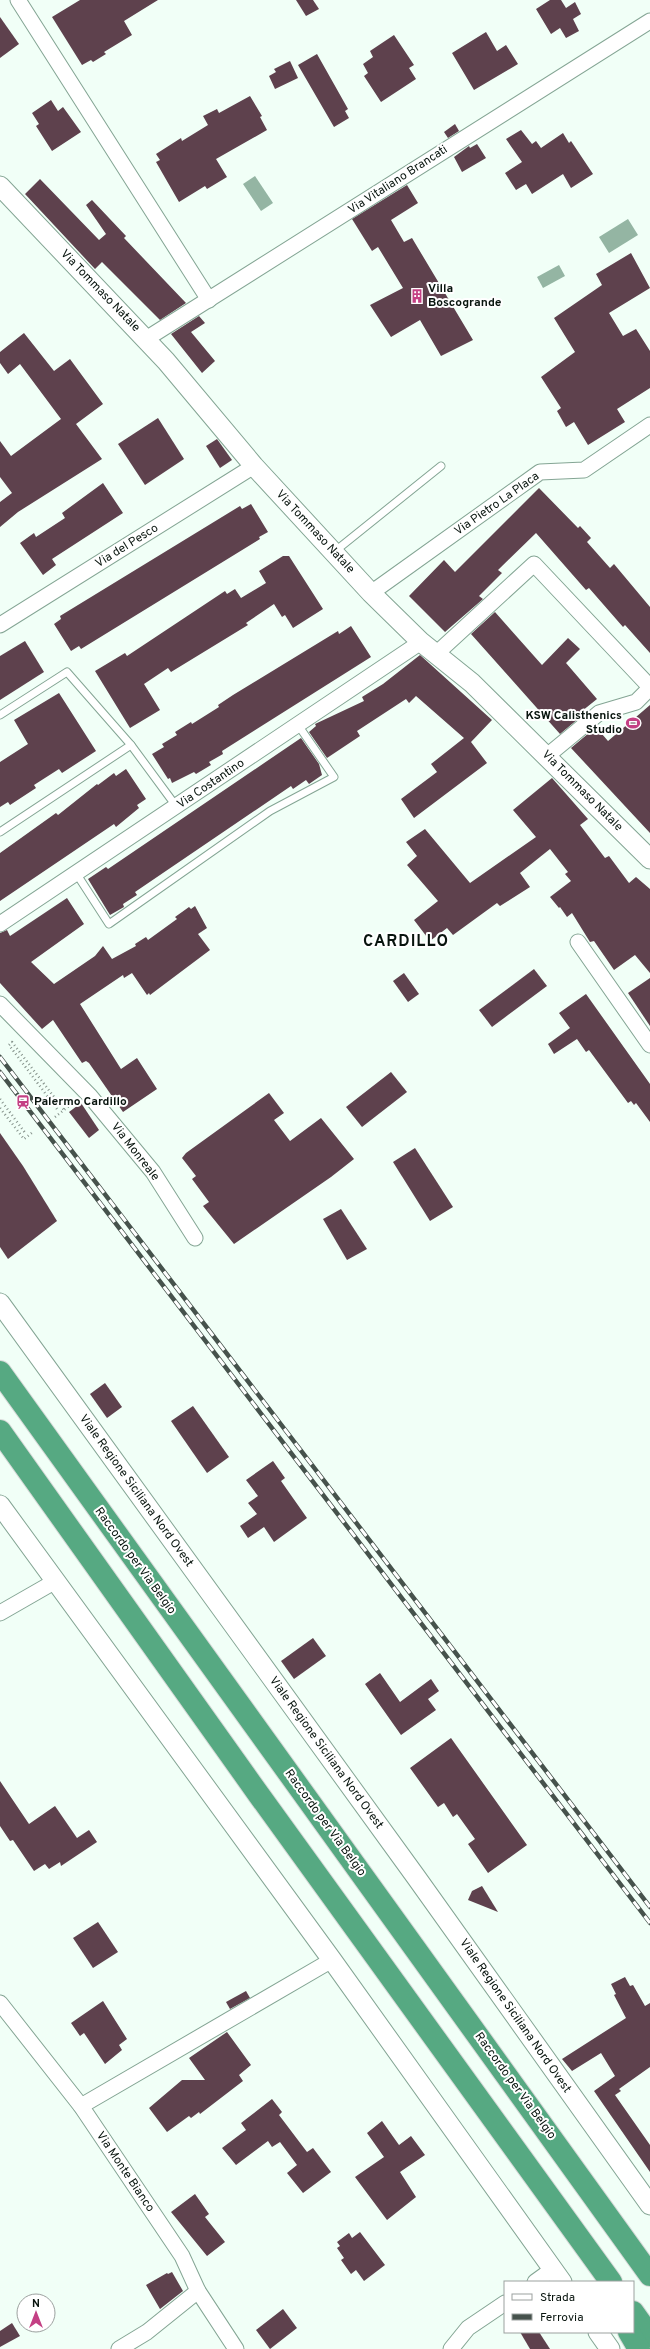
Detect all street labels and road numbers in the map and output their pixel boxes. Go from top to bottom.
street label: Via Vitaliano Brancati [345,142,451,218]
street label: Via Tommaso Natale [57,246,143,336]
street label: Via Pietro La Placa [451,469,543,539]
street label: Via Tommaso Natale [272,487,358,577]
street label: Via del Pesco [92,520,162,572]
street label: Via Tommaso Natale [538,747,626,835]
street label: Via Costantino [174,755,248,813]
street label: Via Monreale [107,1120,163,1184]
street label: Viale Regione Siciliana Nord Ovest [75,1412,197,1570]
street label: Raccordo per Via Belgio [91,1504,179,1618]
street label: Viale Regione Siciliana Nord Ovest [265,1674,387,1832]
street label: Raccordo per Via Belgio [281,1766,369,1880]
street label: Viale Regione Siciliana Nord Ovest [455,1936,575,2096]
street label: Raccordo per Via Belgio [471,2029,559,2143]
street label: Via Monte Bianco [92,2129,158,2216]

